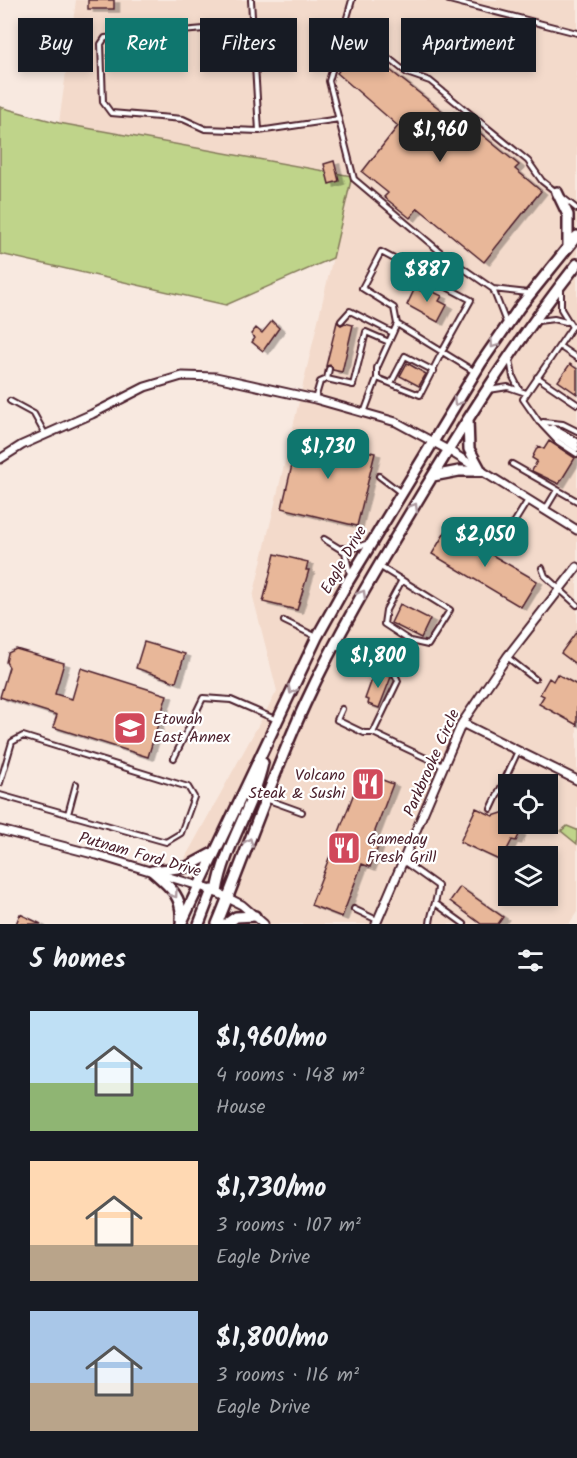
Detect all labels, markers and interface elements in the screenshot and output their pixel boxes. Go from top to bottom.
chip: Buy [18,18,93,72]
chip: Rent [105,18,188,72]
chip: Filters [200,18,297,72]
chip: New [309,18,389,72]
chip: Apartment [401,18,536,72]
pin: $1,960 [391,112,489,163]
text: $1,960 [413,115,467,147]
pin: $887 [391,252,463,303]
text: $887 [405,255,449,287]
one-way arrow [490,338,501,349]
one-way arrow [452,396,464,406]
pin: $1,730 [279,429,377,480]
text: $1,730 [301,432,355,464]
one-way arrow [406,503,418,513]
pin: $2,050 [436,517,534,568]
text: $2,050 [455,520,515,552]
street label: Eagle Drive [314,521,374,599]
one-way arrow [355,589,366,600]
pin: $1,800 [329,638,427,689]
text: $1,800 [350,641,406,673]
one-way arrow [288,684,300,695]
street label: Parkbrooke Circle [397,705,467,821]
place label: Etowah East Annex [153,707,231,750]
school or university icon: Etowah East Annex [112,710,148,746]
place label: Volcano Steak & Sushi [249,763,346,806]
restaurant icon: Volcano Steak & Sushi [350,766,386,802]
map controls [498,774,558,906]
button: locate [498,774,558,834]
street label: Putnam Ford Drive [76,826,204,884]
place label: Gameday Fresh Grill [367,827,436,870]
restaurant icon: Gameday Fresh Grill [326,830,362,866]
one-way arrow [241,838,254,848]
button: layers [498,846,558,906]
one-way arrow [167,887,178,898]
text: 5 homes [30,939,126,981]
icon: filters [514,944,547,977]
text: $1,960/mo [216,1018,327,1060]
icon: home [78,1035,150,1107]
text: 4 rooms · 148 m² [216,1060,364,1092]
text: House [216,1092,266,1124]
text: $1,730/mo [216,1168,326,1210]
icon: home [78,1185,150,1257]
text: 3 rooms · 107 m² [216,1210,361,1242]
text: Eagle Drive [216,1242,310,1274]
text: $1,800/mo [216,1318,329,1360]
icon: home [78,1335,150,1407]
text: 3 rooms · 116 m² [216,1360,359,1392]
text: Eagle Drive [216,1392,310,1424]

